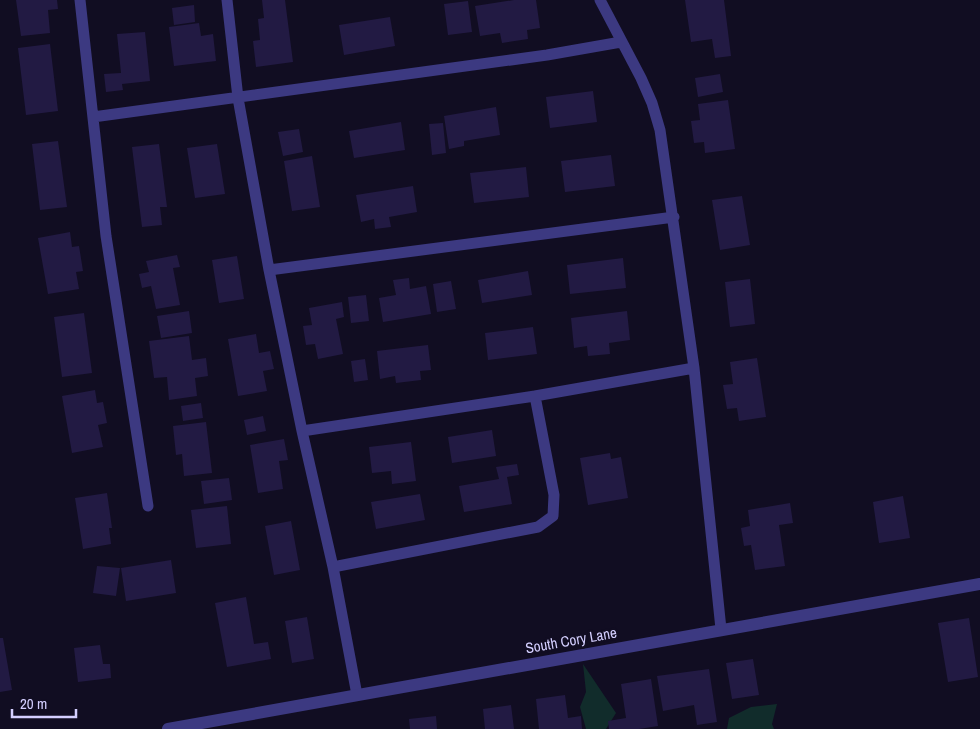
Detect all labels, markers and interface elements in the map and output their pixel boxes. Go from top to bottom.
street label: South Cory Lane [524,622,618,658]
scale bar [12,686,76,718]
text: 20 m [20,693,47,714]

